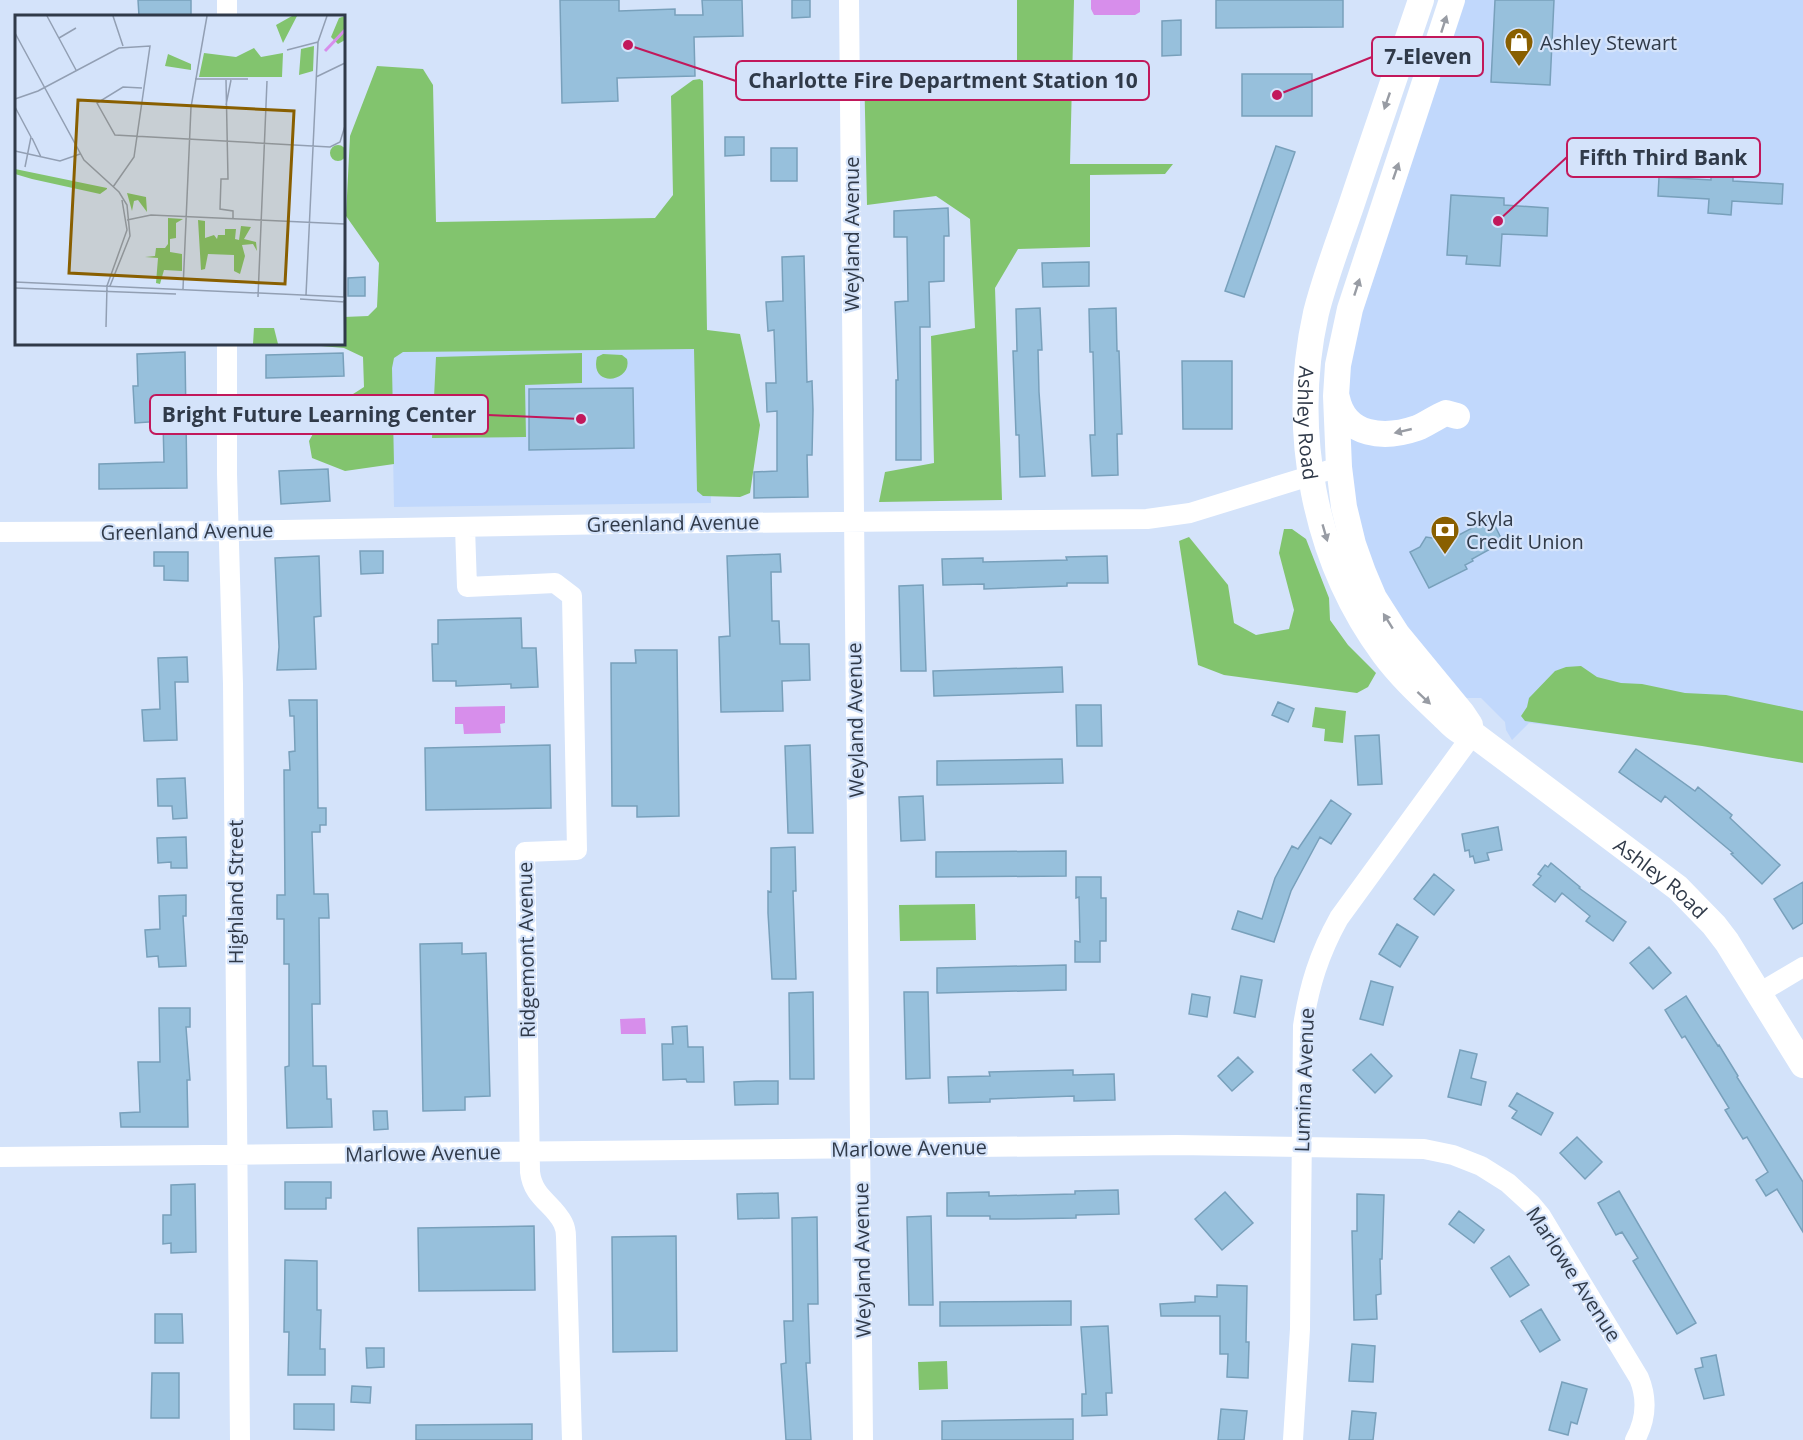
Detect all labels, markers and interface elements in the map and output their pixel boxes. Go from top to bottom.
inset map [15,15,345,345]
one-way arrow [1440,15,1449,33]
shop icon: Ashley Stewart [1503,26,1535,68]
place label: Ashley Stewart [1540,29,1677,56]
callout: 7-Eleven [1372,37,1483,76]
text: 7-Eleven [1384,42,1472,70]
callout: Charlotte Fire Department Station 10 [736,61,1149,100]
text: Charlotte Fire Department Station 10 [748,66,1138,94]
one-way arrow [1381,92,1391,110]
callout: Fifth Third Bank [1567,138,1760,177]
text: Fifth Third Bank [1579,143,1748,171]
street label: Weyland Avenue [838,156,865,312]
one-way arrow [1391,162,1401,180]
one-way arrow [1352,278,1362,296]
street label: Ashley Road [1292,365,1325,482]
callout: Bright Future Learning Center [150,395,488,434]
text: Bright Future Learning Center [162,400,477,428]
one-way arrow [1393,427,1412,436]
place label: Skyla Credit Union [1466,505,1584,555]
street label: Greenland Avenue [586,508,760,538]
bank icon: Skyla Credit Union [1429,514,1461,556]
street label: Greenland Avenue [100,516,274,546]
one-way arrow [1321,524,1330,542]
one-way arrow [1382,613,1393,629]
street label: Weyland Avenue [840,642,870,798]
one-way arrow [1417,691,1431,705]
street label: Highland Street [222,820,249,964]
street label: Ashley Road [1609,831,1714,924]
street label: Ridgemont Avenue [511,862,541,1038]
street label: Lumina Avenue [1288,1007,1320,1153]
street label: Marlowe Avenue [831,1133,987,1163]
street label: Marlowe Avenue [345,1138,501,1168]
street label: Weyland Avenue [847,1182,877,1338]
street label: Marlowe Avenue [1520,1201,1628,1347]

